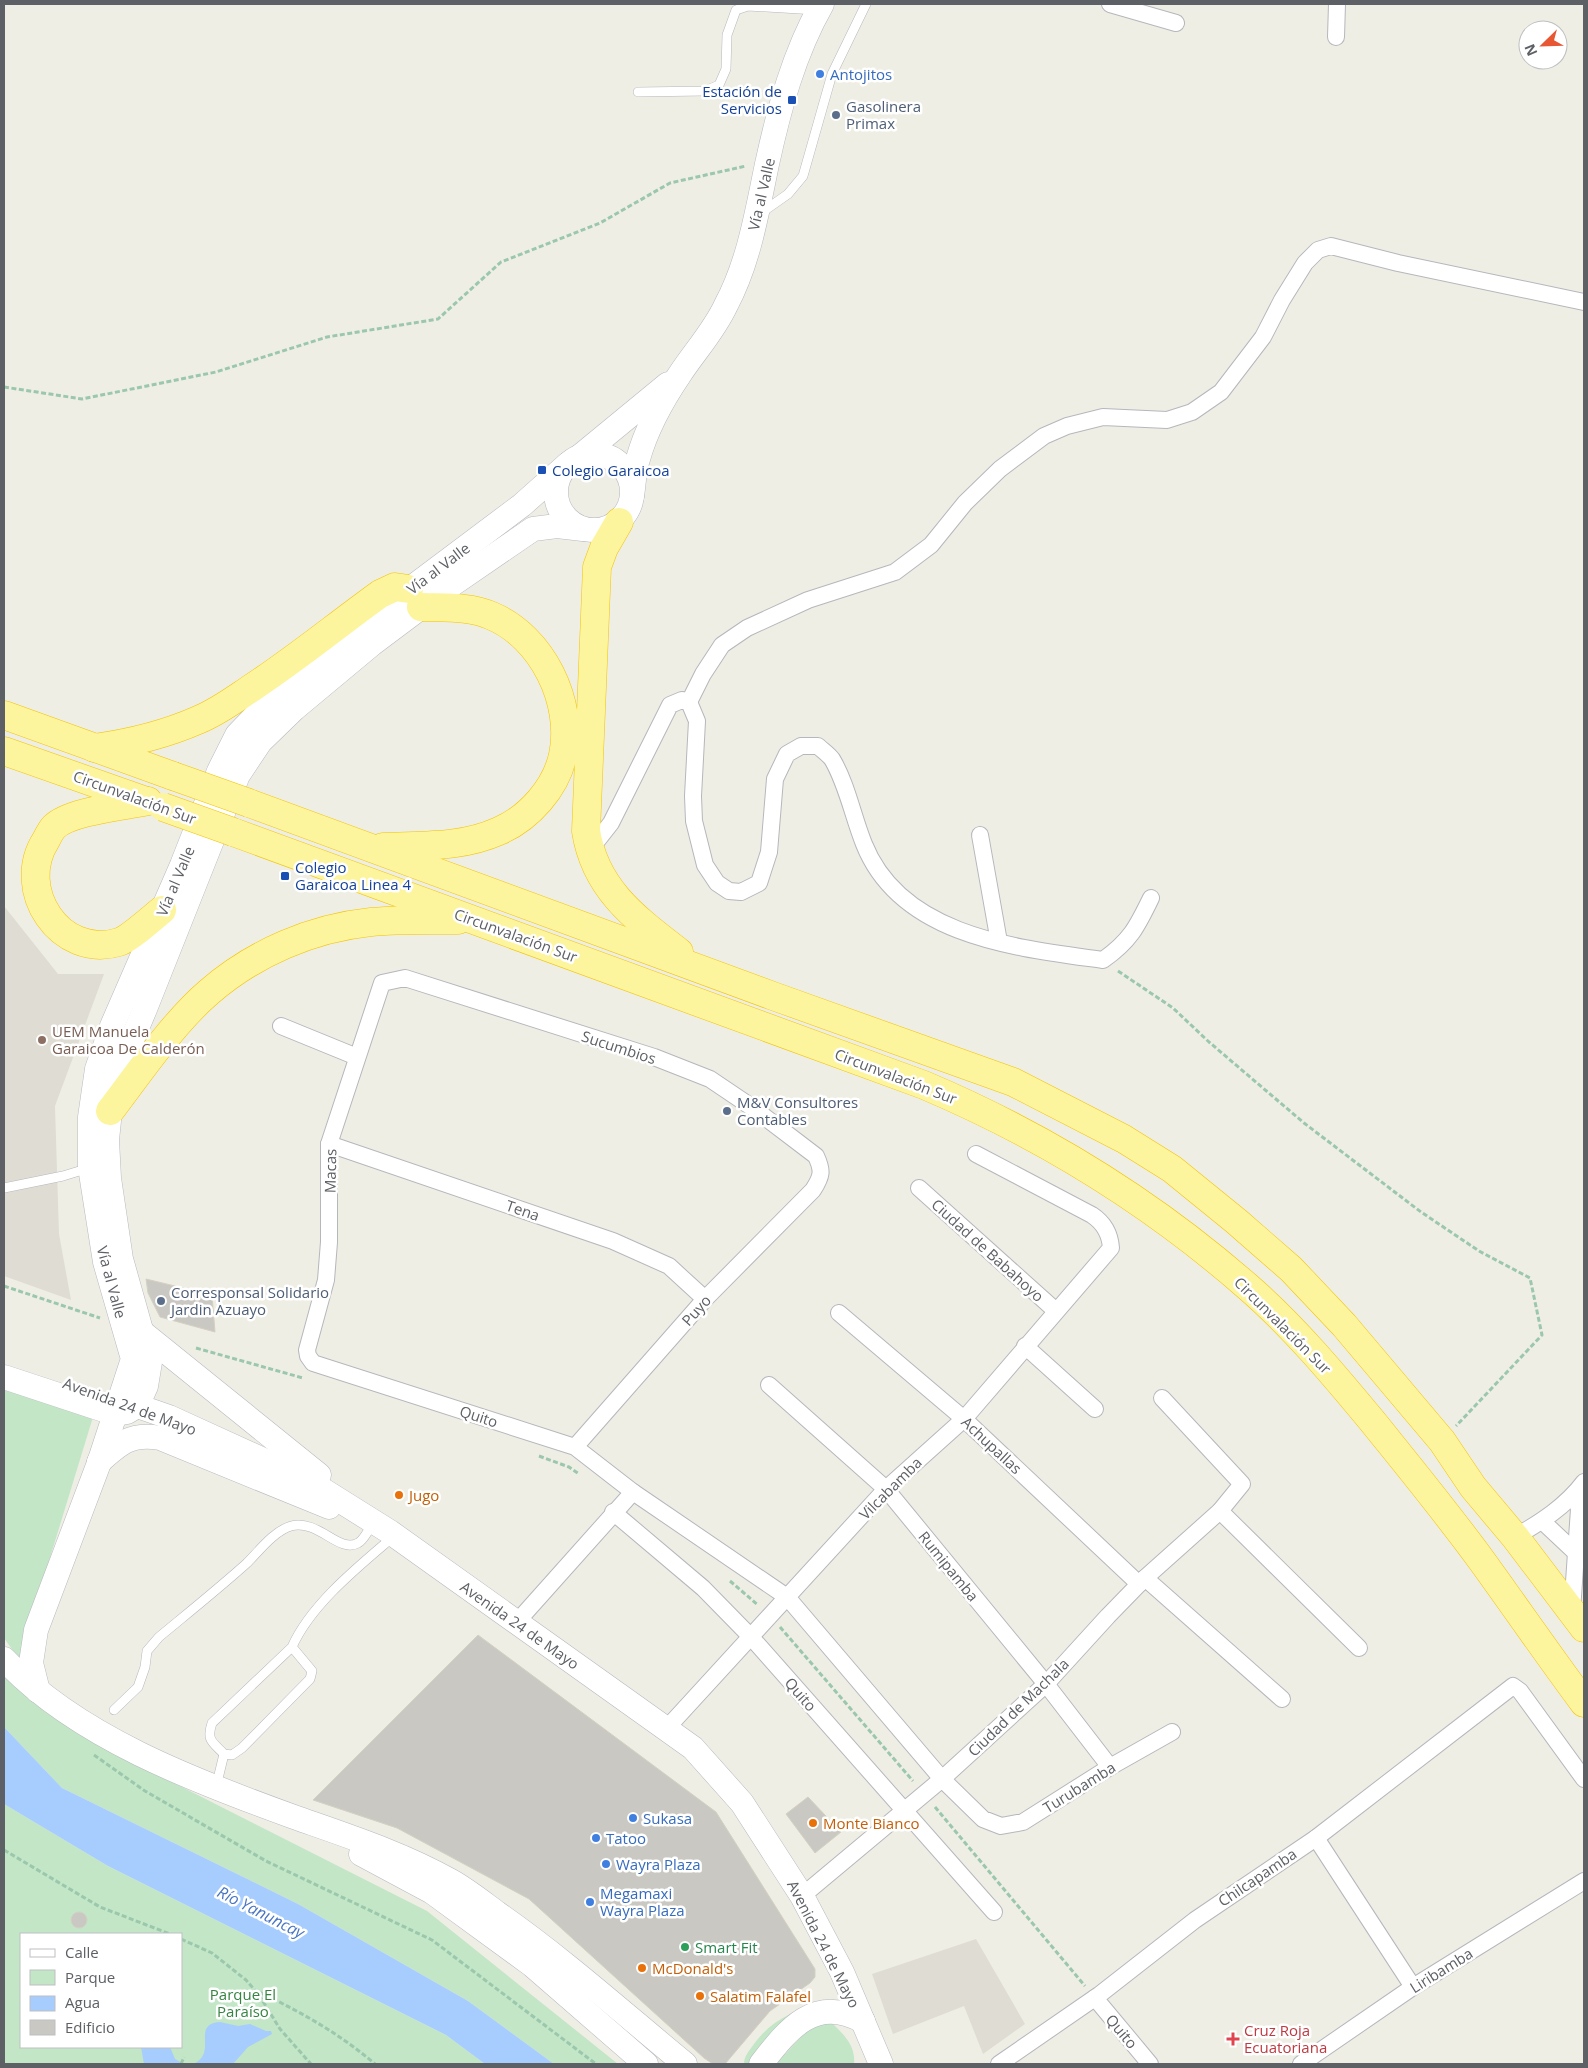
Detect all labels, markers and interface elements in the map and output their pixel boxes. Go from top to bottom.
north arrow [1518,20,1568,70]
text: N [1520,41,1542,59]
place label: Antojitos [830,64,892,84]
marker: Antojitos [814,68,826,80]
place label: Estación de Servicios [702,81,782,118]
marker: Estación de Servicios [786,94,798,106]
place label: Gasolinera Primax [846,96,921,133]
marker: Gasolinera Primax [830,109,842,121]
street label: Vía al Valle [743,156,779,232]
place label: Colegio Garaicoa [552,460,670,480]
marker: Colegio Garaicoa [536,464,548,476]
street label: Vía al Valle [402,538,474,598]
street label: Circunvalación Sur [71,765,199,829]
street label: Vía al Valle [151,843,199,919]
place label: Colegio Garaicoa Linea 4 [295,857,411,894]
marker: Colegio Garaicoa Linea 4 [279,870,291,882]
street label: Circunvalación Sur [452,903,580,967]
place label: UEM Manuela Garaicoa De Calderón [52,1021,205,1058]
street label: Sucumbios [579,1026,659,1068]
marker: UEM Manuela Garaicoa De Calderón [36,1034,48,1046]
street label: Circunvalación Sur [832,1043,960,1109]
place label: M&V Consultores Contables [737,1092,858,1129]
marker: M&V Consultores Contables [721,1105,733,1117]
street label: Macas [320,1149,340,1193]
street label: Ciudad de Babahoyo [927,1194,1049,1306]
street label: Tena [504,1195,542,1225]
street label: Vía al Valle [93,1244,131,1320]
street label: Circunvalación Sur [1230,1272,1336,1378]
place label: Corresponsal Solidario Jardin Azuayo [169,1282,329,1319]
street label: Puyo [677,1290,715,1330]
marker: Corresponsal Solidario Jardin Azuayo [155,1295,167,1307]
street label: Avenida 24 de Mayo [60,1373,200,1439]
street label: Quito [457,1400,501,1432]
street label: Achupallas [958,1412,1026,1478]
street label: Vilcabamba [854,1452,926,1524]
place label: Jugo [407,1485,439,1505]
marker: Jugo [393,1489,405,1501]
street label: Rumipamba [914,1527,984,1605]
street label: Avenida 24 de Mayo [457,1576,583,1674]
street label: Ciudad de Machala [963,1654,1073,1760]
street label: Quito [781,1673,821,1715]
street label: Turubamba [1039,1757,1119,1817]
place label: Sukasa [643,1808,692,1828]
marker: Sukasa [627,1812,639,1824]
place label: Monte Bianco [823,1813,920,1833]
marker: Monte Bianco [807,1817,819,1829]
place label: Tatoo [606,1828,646,1848]
marker: Tatoo [590,1832,602,1844]
street label: Chilcapamba [1214,1843,1300,1911]
place label: Wayra Plaza [616,1854,701,1874]
marker: Wayra Plaza [600,1858,612,1870]
street label: Avenida 24 de Mayo [783,1877,865,2011]
water label: Río Yanuncay [214,1881,310,1944]
place label: Megamaxi Wayra Plaza [600,1883,685,1920]
marker: Megamaxi Wayra Plaza [584,1896,596,1908]
legend [20,1933,182,2048]
place label: Smart Fit [695,1937,758,1957]
marker: Smart Fit [679,1941,691,1953]
text: Calle [65,1942,99,1962]
street label: Liribamba [1406,1943,1476,1997]
place label: McDonald's [652,1958,734,1978]
marker: McDonald's [636,1962,648,1974]
text: Parque [65,1967,115,1987]
park label: Parque El Paraíso [210,1984,276,2021]
place label: Salatim Falafel [710,1986,811,2006]
marker: Salatim Falafel [694,1990,706,2002]
text: Agua [65,1992,100,2012]
street label: Quito [1102,2010,1142,2052]
text: Edificio [65,2017,115,2037]
place label: Cruz Roja Ecuatoriana [1244,2020,1327,2057]
marker: Cruz Roja Ecuatoriana [1226,2032,1240,2046]

